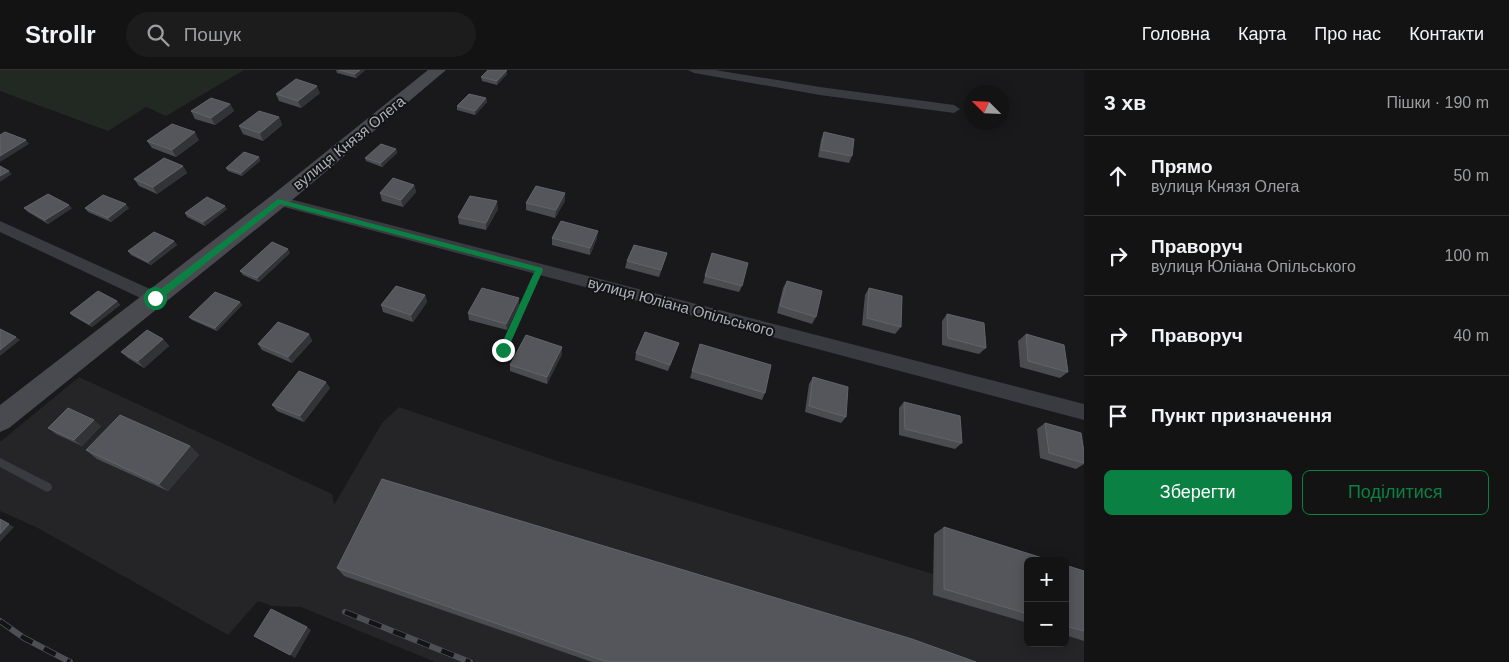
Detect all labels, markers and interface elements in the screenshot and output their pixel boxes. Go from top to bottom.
search box [126,12,476,57]
text: Strollr [25,21,96,48]
icon: search [144,21,172,49]
text: Пошук [184,24,241,45]
text: Головна [1142,24,1210,44]
text: Карта [1238,24,1286,44]
text: Про нас [1314,24,1381,44]
text: Контакти [1409,24,1484,44]
north arrow [964,85,1009,130]
text: 3 хв [1104,91,1146,114]
street label: вулиця Князя Олега [289,92,409,193]
text: Пішки · 190 m [1386,94,1489,111]
text: Прямо [1151,156,1213,177]
icon: ahead [1104,162,1132,190]
text: 50 m [1453,167,1489,184]
text: вулиця Князя Олега [1151,178,1300,195]
text: Праворуч [1151,236,1243,257]
icon: right [1104,242,1132,270]
text: 100 m [1445,247,1489,264]
text: вулиця Юліана Опільського [1151,258,1356,275]
street label: вулиця Юліана Опільського [586,273,776,340]
route start [144,287,167,310]
icon: right [1104,322,1132,350]
text: Праворуч [1151,325,1243,346]
text: 40 m [1453,327,1489,344]
route end [492,339,515,362]
icon: arrive [1104,402,1132,430]
text: Пункт призначення [1151,405,1332,426]
button: Зберегти [1104,470,1292,515]
button: Поділитися [1302,470,1489,515]
map controls [1024,557,1069,647]
button: + [1024,557,1069,602]
button: − [1024,602,1069,647]

